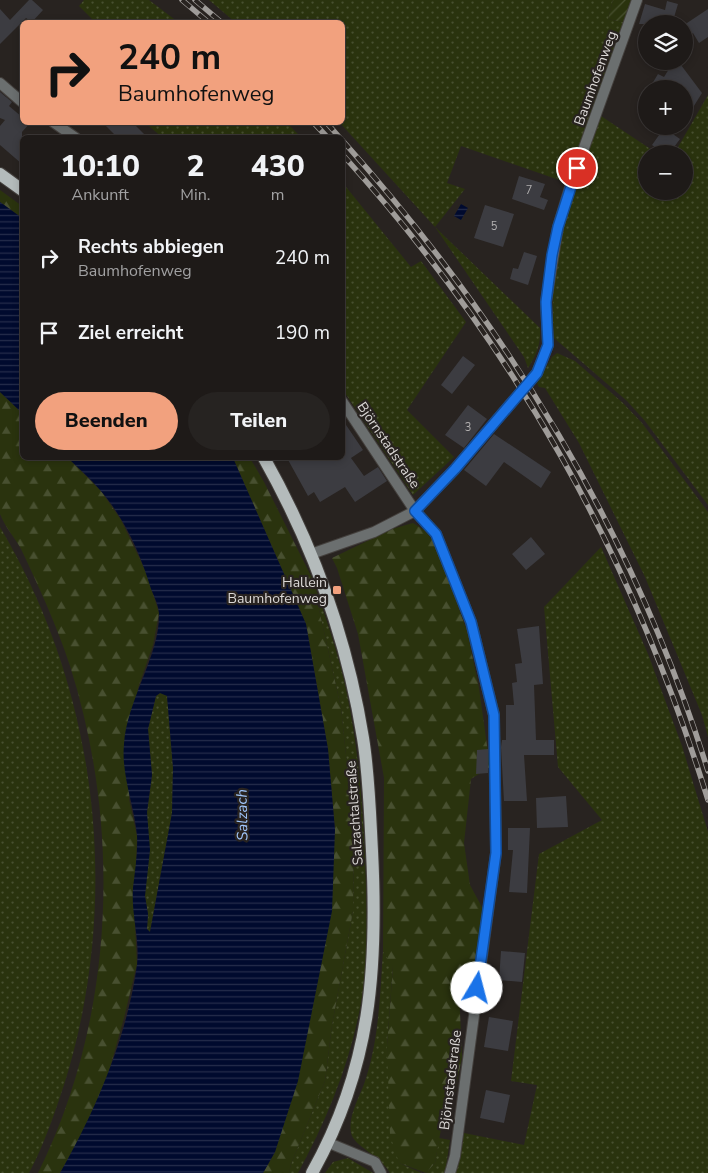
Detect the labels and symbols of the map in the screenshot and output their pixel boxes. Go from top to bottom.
street label: Baumhofenweg [570,28,621,128]
pin [556,147,598,189]
house number: 7 [526,183,532,198]
house number: 5 [491,219,498,234]
street label: Björnstadstraße [353,398,425,492]
house number: 3 [465,420,471,435]
place label: Hallein Baumhofenweg [227,573,327,608]
marker: Hallein Baumhofenweg [331,584,343,596]
street label: Salzachtalstraße [341,760,368,866]
water label: Salzach [232,789,252,841]
position arrow [450,961,502,1013]
street label: Björnstadstraße [435,1029,466,1131]

